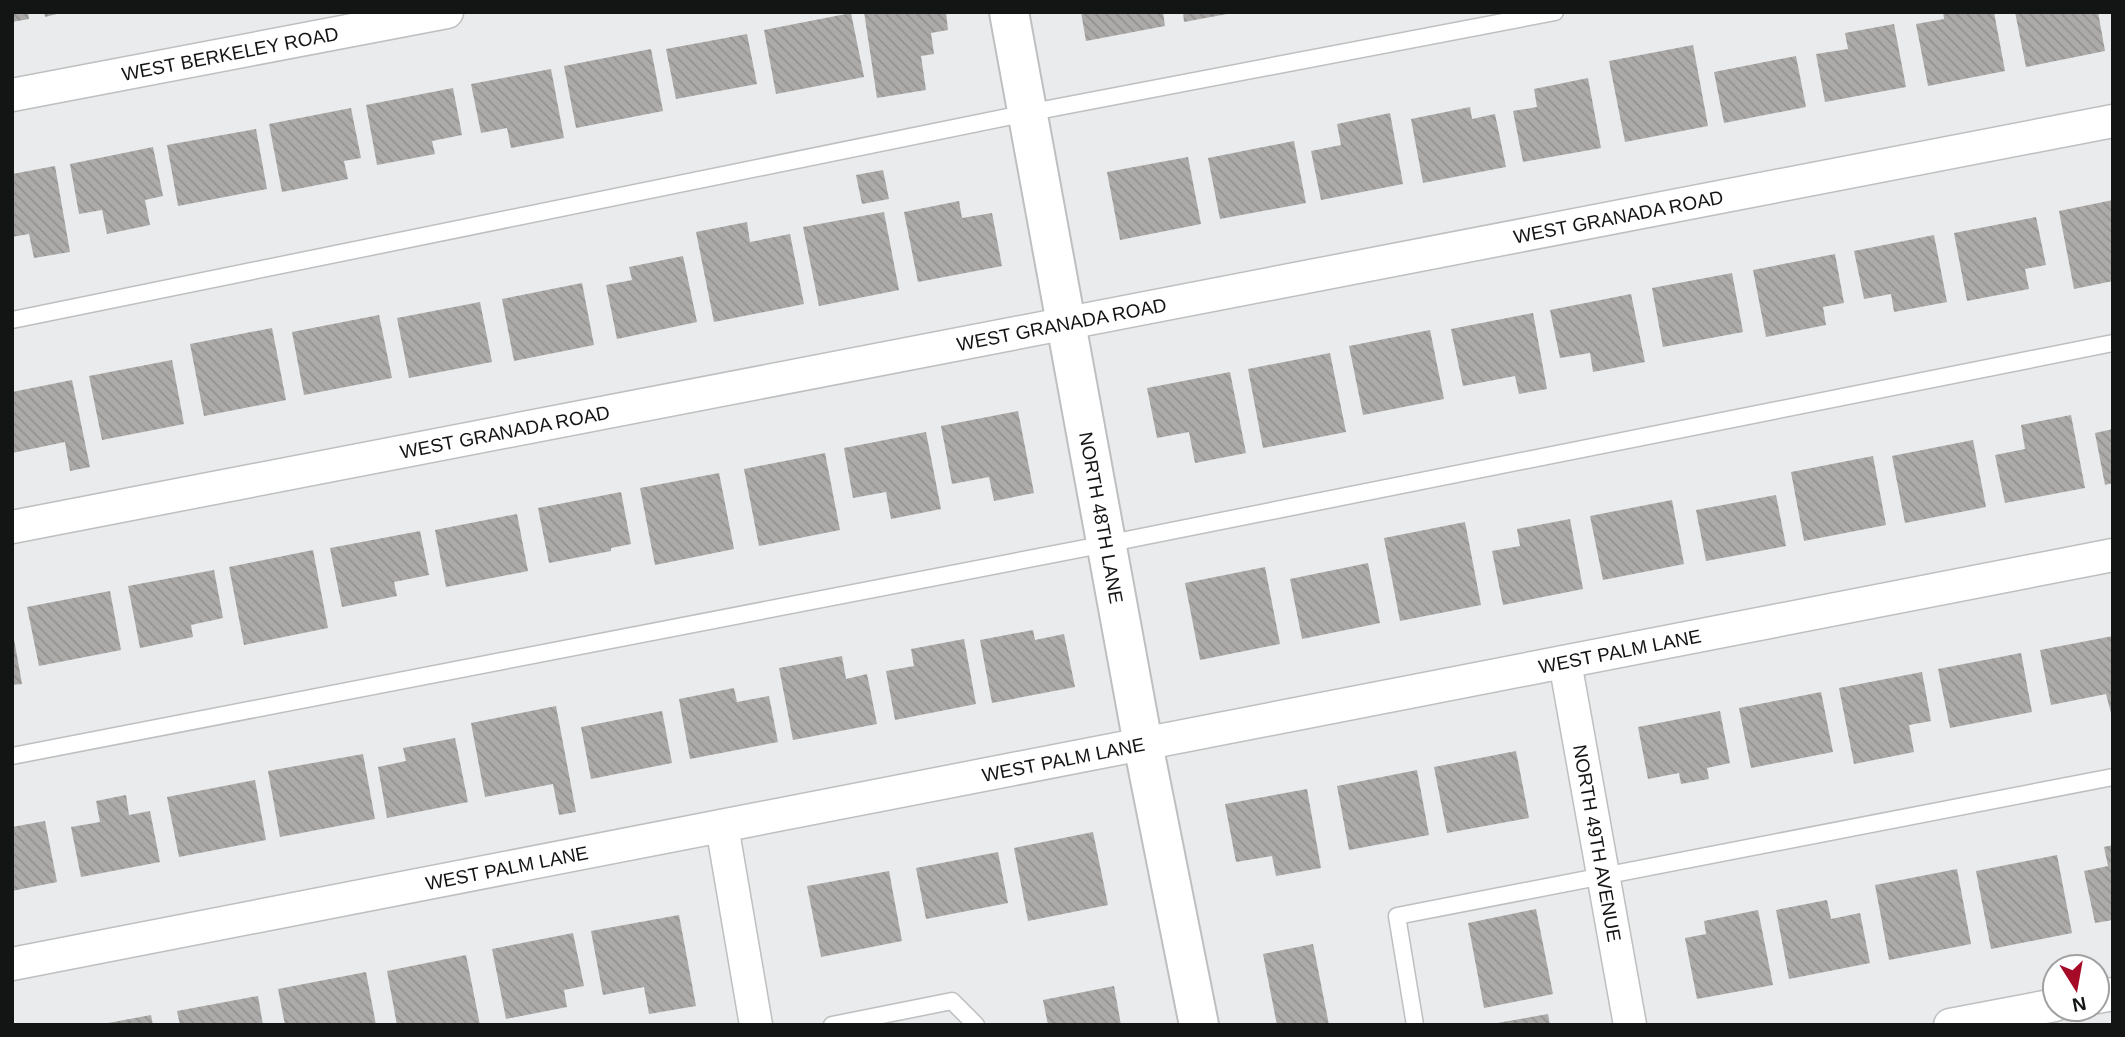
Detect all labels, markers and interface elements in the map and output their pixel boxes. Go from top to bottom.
street label: WEST BERKELEY ROAD [120,22,340,84]
street label: WEST GRANADA ROAD [1512,186,1725,247]
street label: WEST GRANADA ROAD [955,294,1168,355]
street label: WEST GRANADA ROAD [398,401,611,462]
street label: NORTH 48TH LANE [1076,430,1128,605]
street label: WEST PALM LANE [1537,625,1703,677]
street label: WEST PALM LANE [980,733,1146,785]
street label: NORTH 49TH AVENUE [1569,743,1625,943]
street label: WEST PALM LANE [424,842,590,894]
north arrow [2041,953,2111,1023]
text: N [2070,993,2088,1016]

